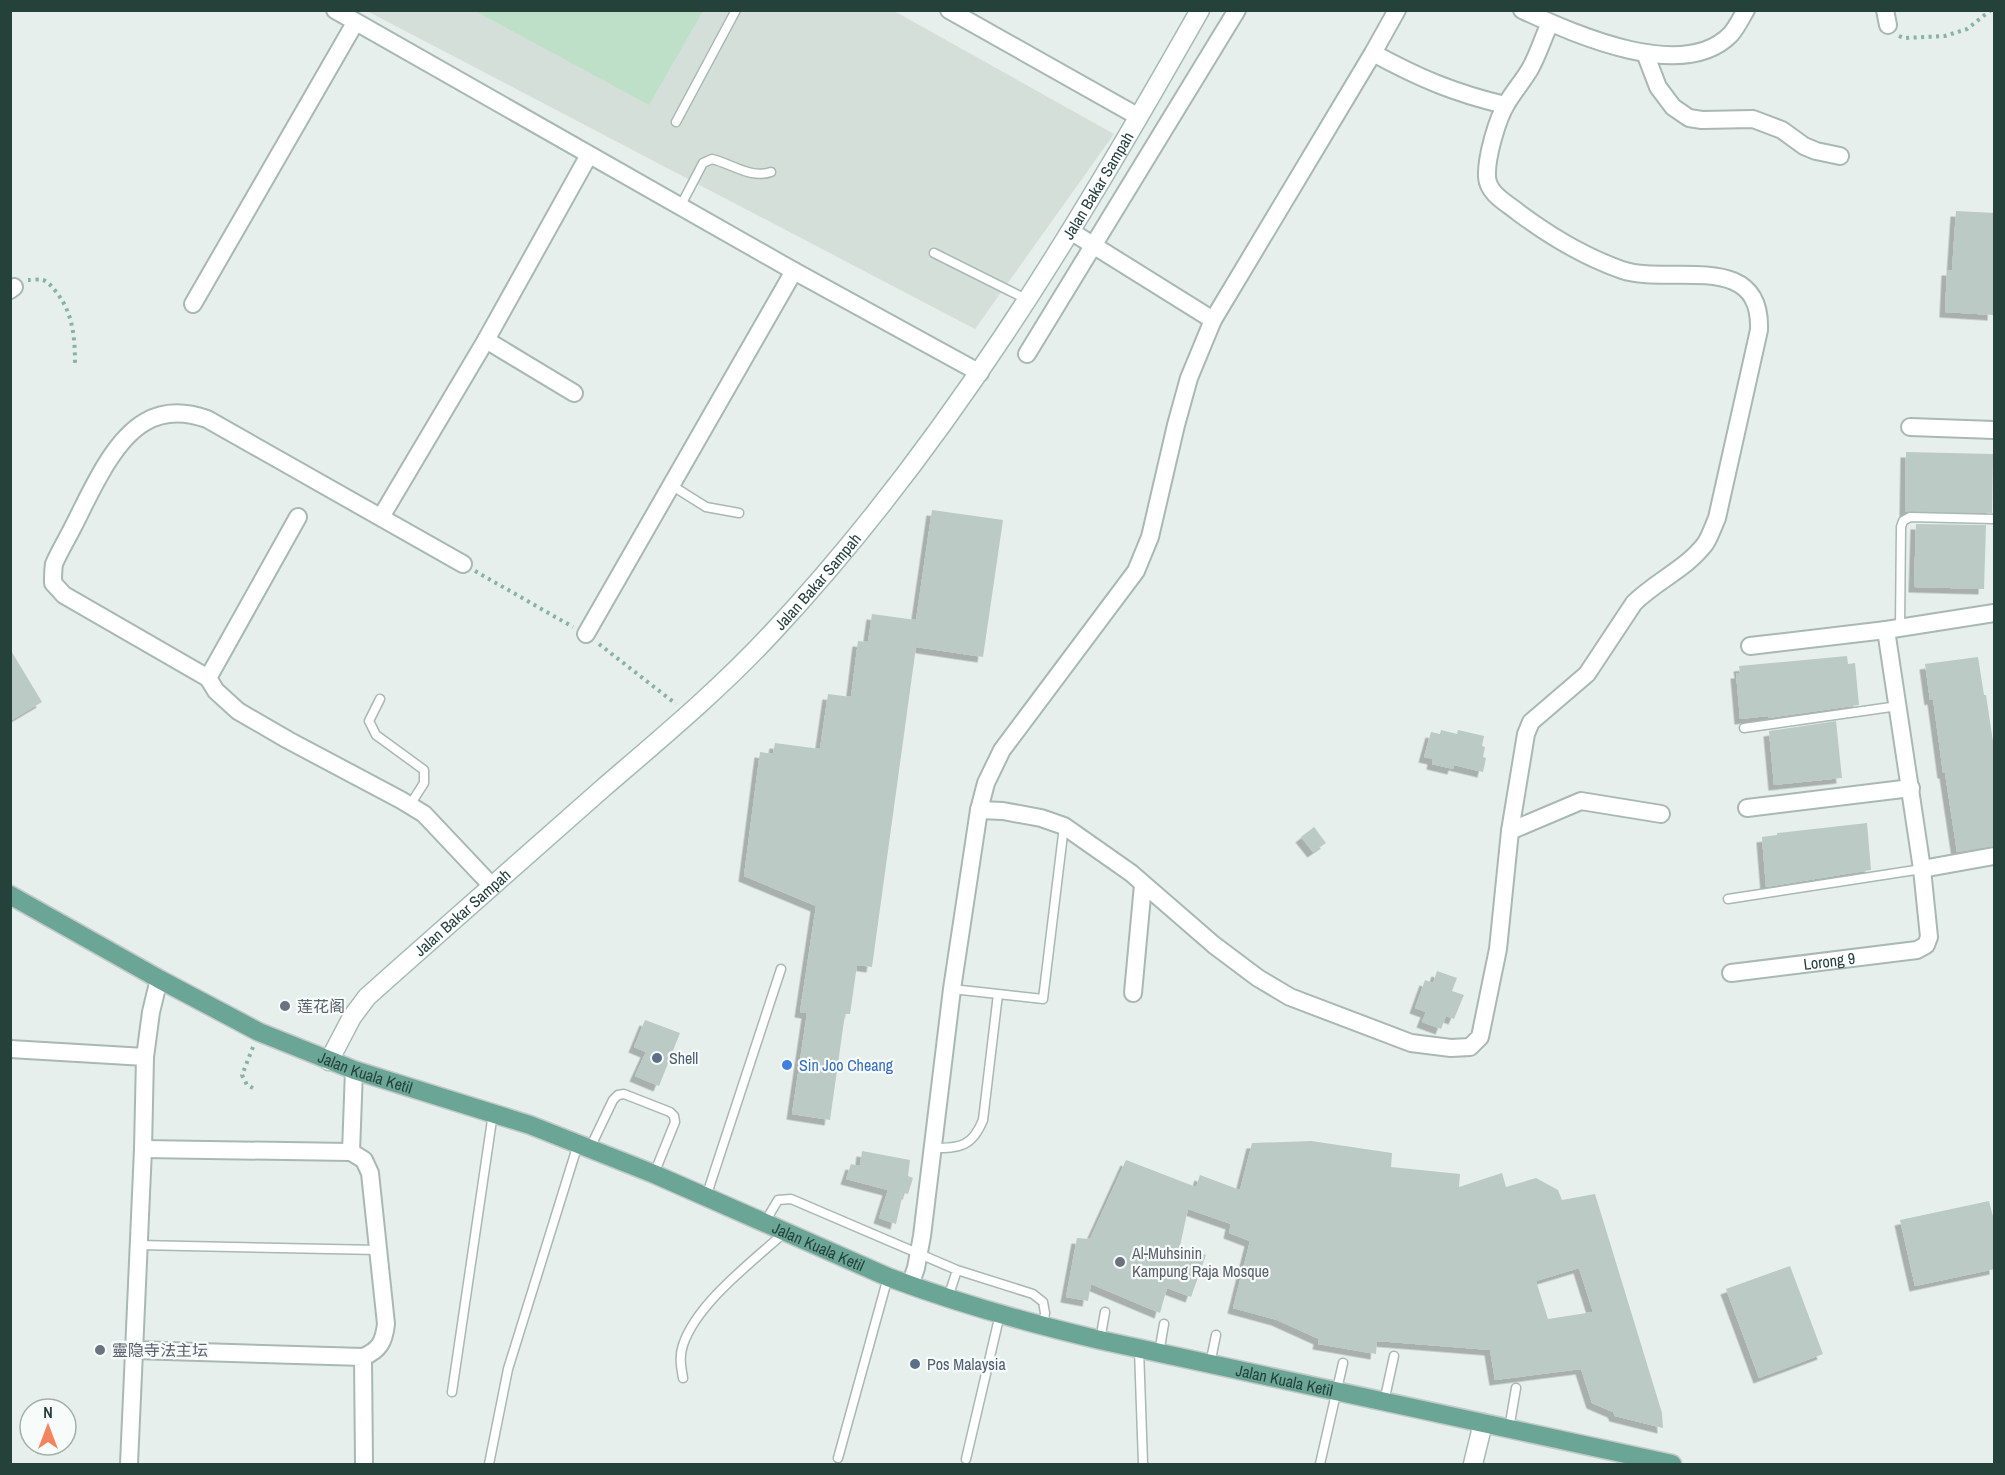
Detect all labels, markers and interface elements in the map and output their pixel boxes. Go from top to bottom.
street label: Jalan Bakar Sampah [1057,128,1139,243]
street label: Jalan Bakar Sampah [769,528,866,635]
street label: Jalan Bakar Sampah [409,864,515,961]
street label: Lorong 9 [1802,947,1856,975]
place label: 莲花阁 [297,995,345,1017]
marker: 莲花阁 [278,999,292,1013]
street label: Jalan Kuala Ketil [315,1046,415,1099]
place label: Shell [669,1047,698,1069]
marker: Shell [650,1051,664,1065]
place label: Sin Joo Cheang [799,1054,894,1076]
marker: Sin Joo Cheang [780,1058,794,1072]
street label: Jalan Kuala Ketil [769,1216,868,1276]
place label: Al-Muhsinin Kampung Raja Mosque [1131,1242,1269,1282]
marker: Al-Muhsinin Kampung Raja Mosque [1113,1255,1127,1269]
place label: 靈隐寺法主坛 [112,1339,208,1361]
marker: 靈隐寺法主坛 [93,1343,107,1357]
place label: Pos Malaysia [927,1353,1006,1375]
marker: Pos Malaysia [908,1357,922,1371]
street label: Jalan Kuala Ketil [1234,1359,1335,1401]
north arrow [18,1397,78,1457]
text: N [43,1401,53,1423]

